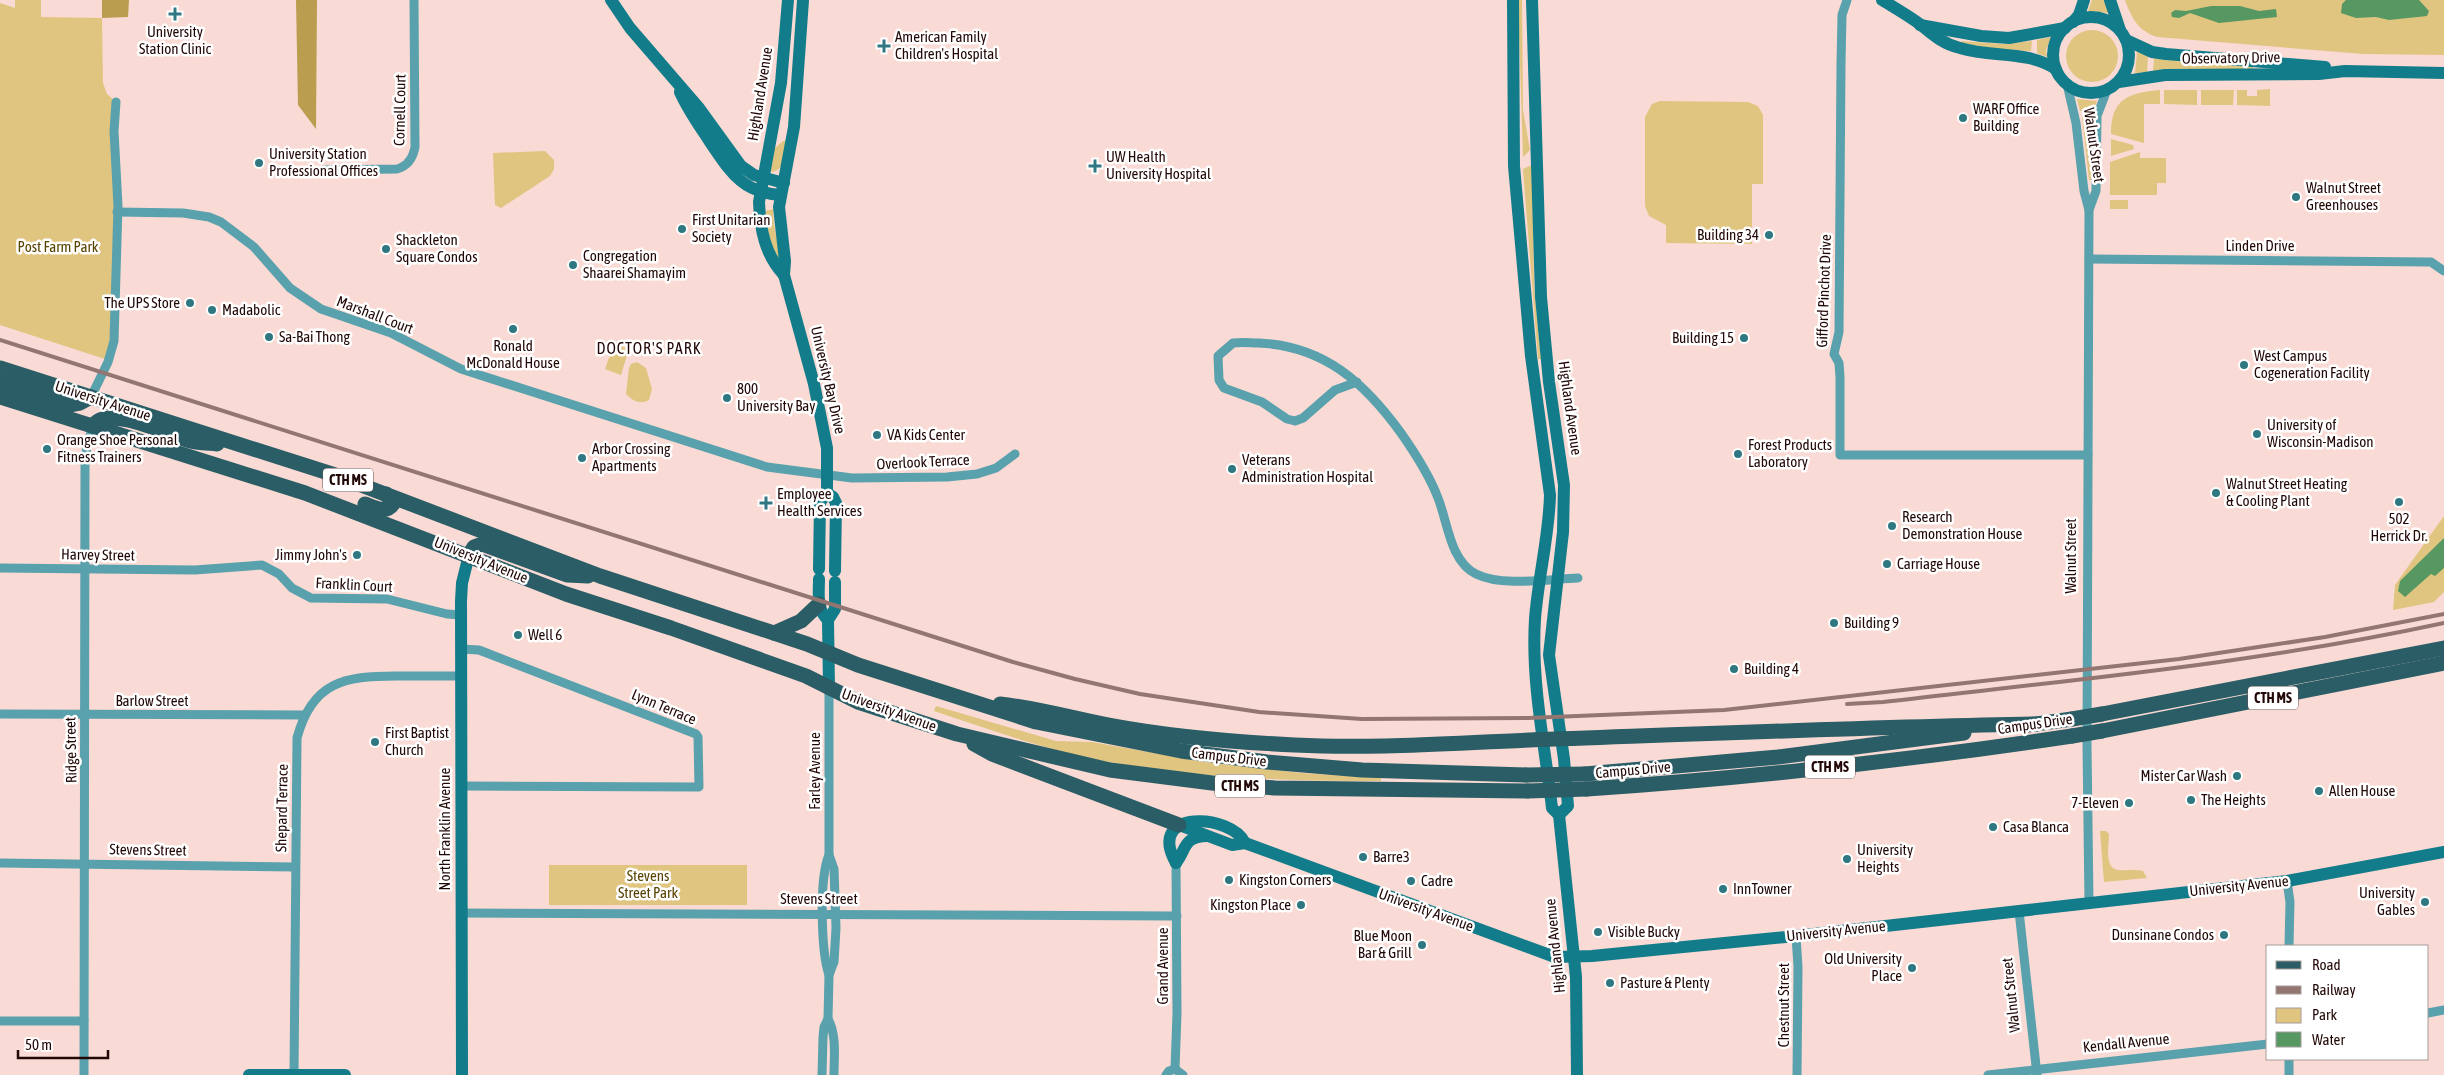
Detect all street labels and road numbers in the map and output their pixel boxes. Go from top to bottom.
street label: Highland Avenue [744,46,775,142]
street label: Observatory Drive [2182,48,2281,67]
street label: Cornell Court [390,74,409,146]
street label: Walnut Street [2081,107,2108,183]
street label: Gifford Pinchot Drive [1813,234,1834,348]
street label: Linden Drive [2226,237,2295,254]
street label: Marshall Court [334,292,416,337]
street label: University Bay Drive [808,325,849,435]
street label: Highland Avenue [1555,360,1586,456]
street label: University Avenue [53,377,153,424]
street label: Overlook Terrace [876,451,970,472]
road number: CTH MS [323,468,373,492]
street label: Walnut Street [2062,518,2079,594]
street label: University Avenue [432,533,531,586]
street label: Harvey Street [61,545,135,564]
street label: Franklin Court [315,574,393,595]
street label: University Avenue [839,684,939,735]
street label: Lynn Terrace [629,685,699,728]
road number: CTH MS [2248,686,2298,710]
street label: Barlow Street [115,692,189,709]
street label: Campus Drive [1996,710,2074,737]
street label: Ridge Street [61,717,80,783]
street label: Farley Avenue [806,732,823,810]
street label: Campus Drive [1191,743,1268,770]
road number: CTH MS [1805,756,1855,779]
street label: Campus Drive [1595,758,1671,781]
street label: Shepard Terrace [272,763,291,852]
street label: North Franklin Avenue [436,767,453,890]
road number: CTH MS [1215,774,1265,798]
street label: Stevens Street [109,840,187,859]
street label: University Avenue [2188,872,2290,899]
street label: University Avenue [1376,884,1476,935]
street label: Stevens Street [780,890,858,907]
street label: Highland Avenue [1541,898,1568,994]
street label: University Avenue [1785,917,1887,944]
street label: Grand Avenue [1154,927,1171,1005]
street label: Walnut Street [1998,957,2023,1033]
street label: Chestnut Street [1775,963,1792,1047]
street label: Kendall Avenue [2082,1029,2170,1055]

